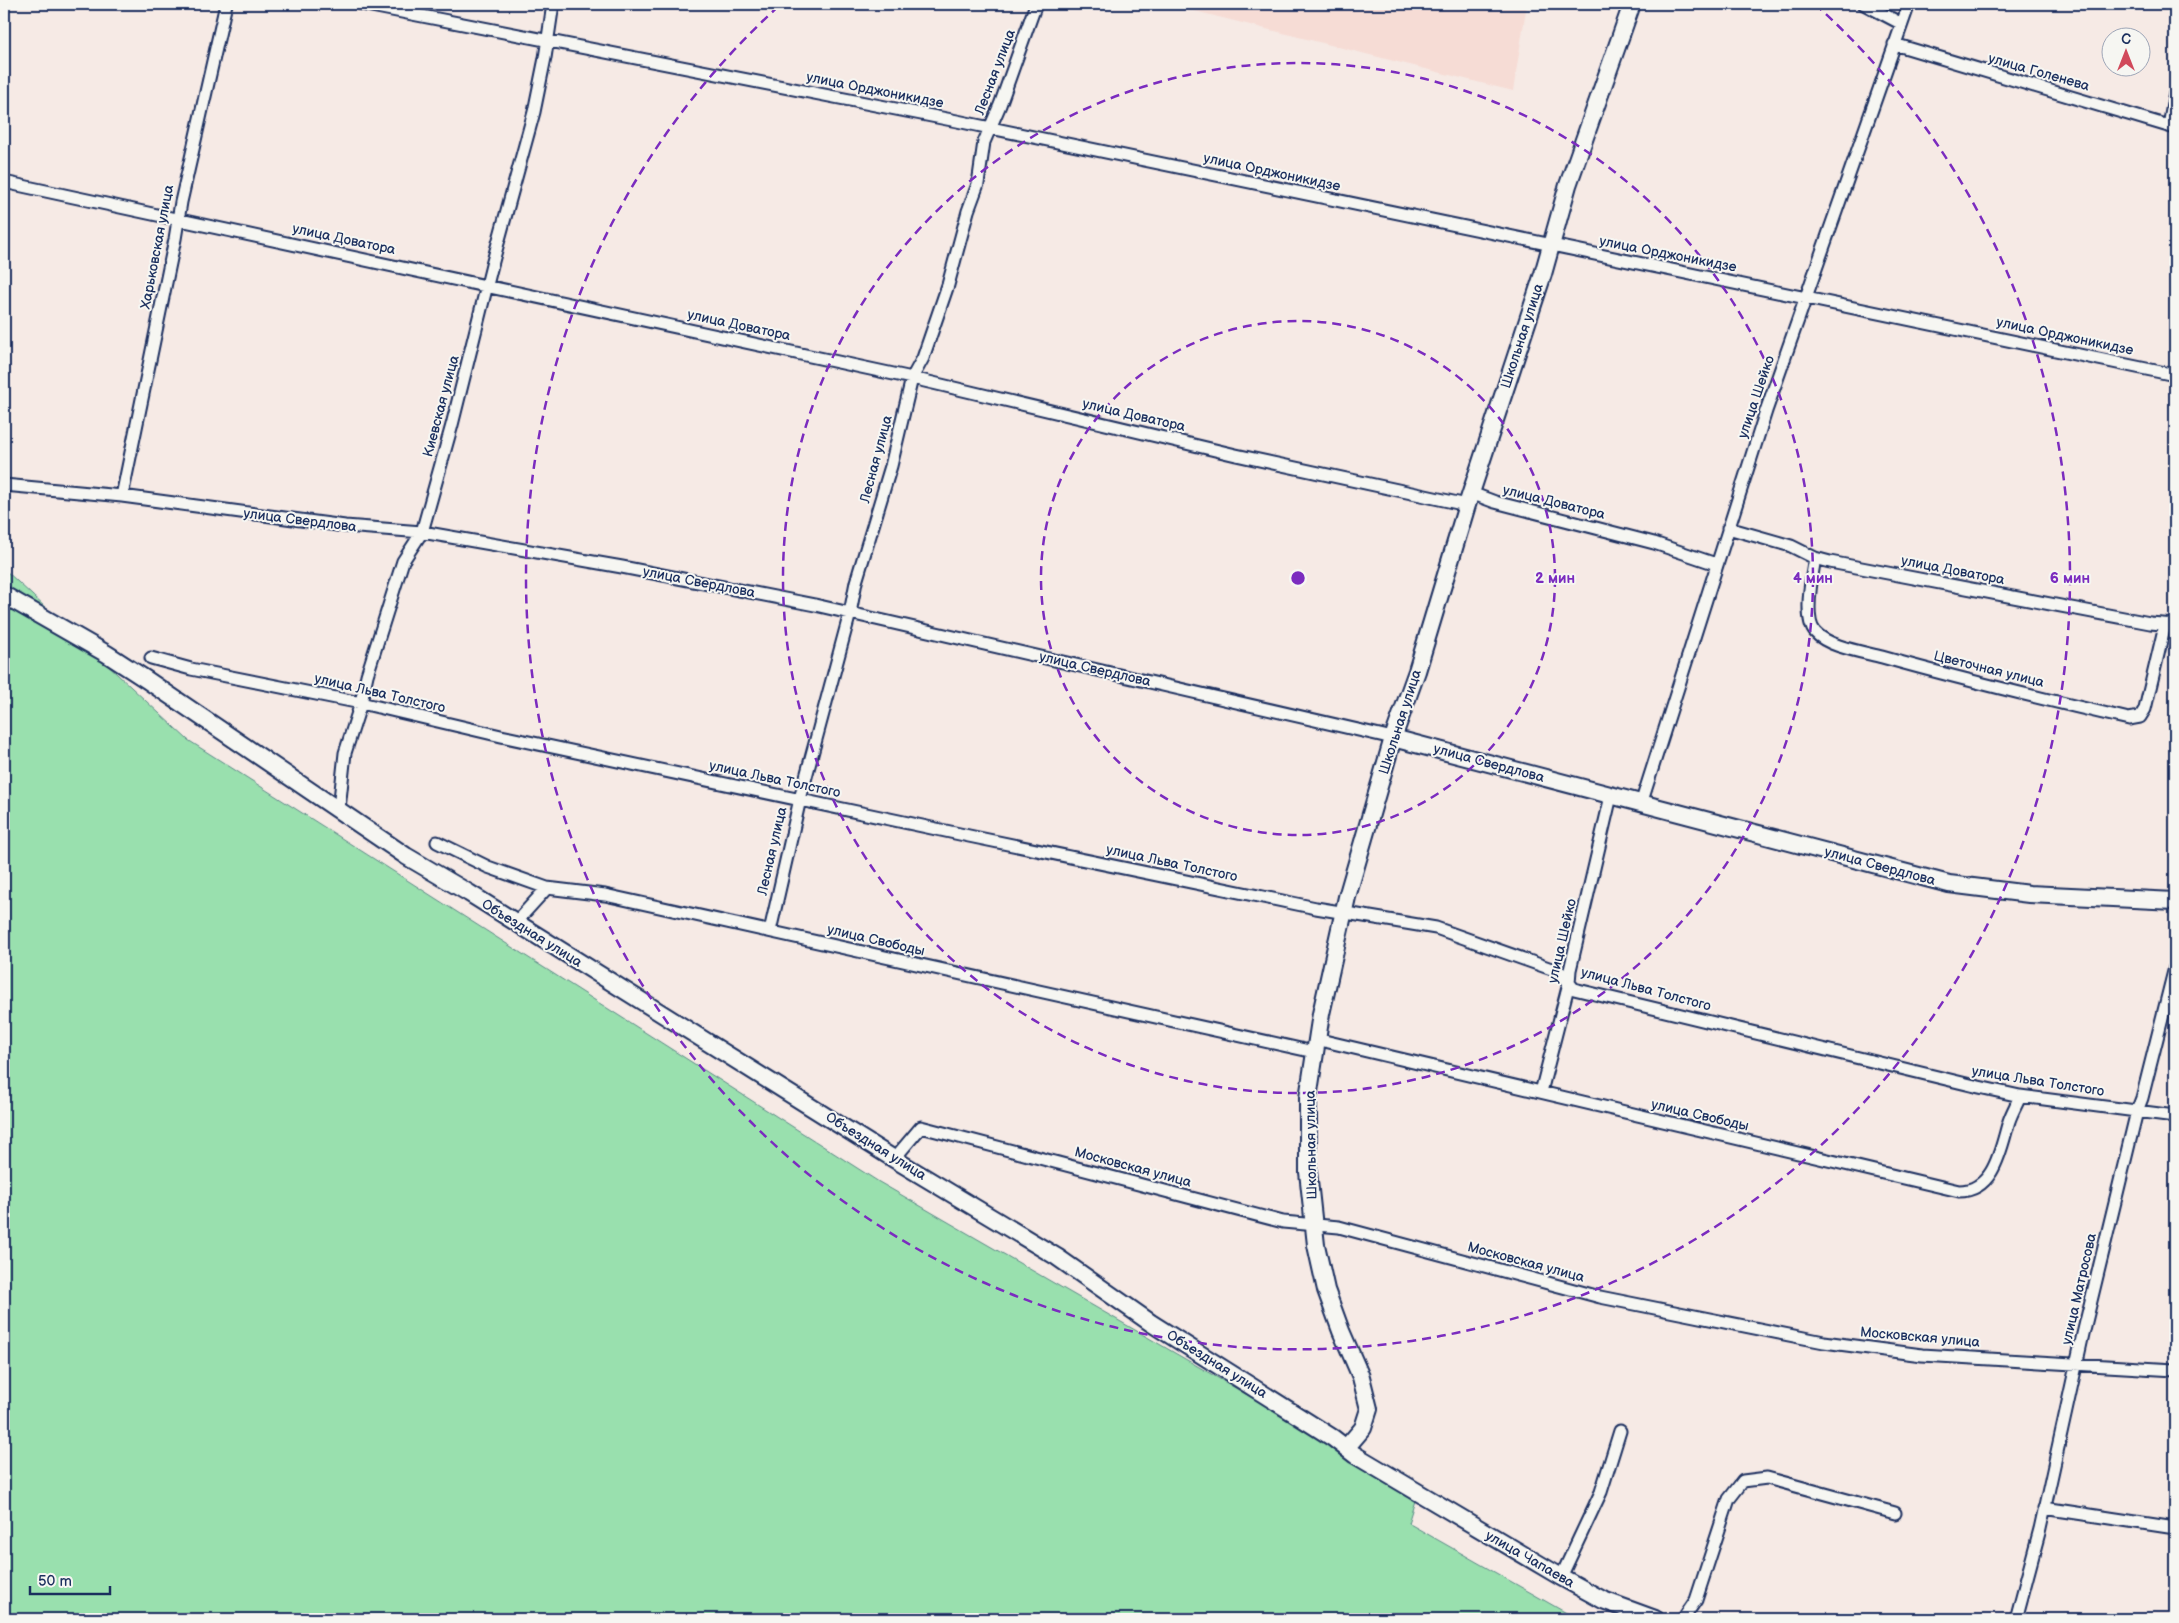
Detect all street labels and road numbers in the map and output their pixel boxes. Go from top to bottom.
street label: Лесная улица [971,26,1019,118]
street label: улица Голенева [1986,49,2092,95]
street label: улица Орджоникидзе [805,68,945,112]
street label: улица Орджоникидзе [1202,149,1342,195]
street label: Харьковская улица [137,183,178,310]
street label: улица Доватора [291,220,398,258]
street label: улица Орджоникидзе [1598,232,1738,276]
street label: Школьная улица [1497,281,1547,391]
street label: улица Доватора [686,306,793,344]
street label: улица Орджоникидзе [1995,313,2135,359]
street label: Киевская улица [419,353,463,459]
street label: улица Шейко [1734,353,1778,441]
street label: улица Доватора [1081,395,1188,435]
street label: Лесная улица [856,413,896,506]
street label: улица Доватора [1501,481,1608,523]
street label: улица Свердлова [242,505,358,535]
street label: улица Доватора [1900,552,2007,589]
street label: улица Свердлова [641,563,757,601]
street label: Цветочная улица [1932,647,2047,691]
street label: улица Свердлова [1038,648,1153,690]
street label: Школьная улица [1375,667,1425,777]
street label: улица Льва Толстого [313,670,447,716]
street label: улица Свердлова [1432,740,1547,786]
street label: улица Льва Толстого [708,757,842,801]
street label: Лесная улица [753,805,791,898]
street label: улица Льва Толстого [1105,841,1239,885]
street label: улица Свердлова [1823,843,1938,889]
street label: Объездная улица [479,895,586,971]
street label: улица Шейко [1544,897,1580,985]
street label: улица Свободы [825,920,927,960]
street label: улица Льва Толстого [1579,963,1713,1015]
street label: улица Льва Толстого [1971,1062,2105,1100]
street label: Школьная улица [1302,1089,1320,1200]
street label: улица Свободы [1649,1095,1751,1135]
street label: Объездная улица [823,1108,930,1184]
street label: Московская улица [1073,1143,1194,1191]
street label: улица Матросова [2058,1231,2100,1346]
street label: Московская улица [1466,1238,1587,1286]
street label: Московская улица [1859,1323,1981,1351]
street label: Объездная улица [1164,1326,1271,1402]
street label: улица Чапаева [1482,1527,1578,1592]

